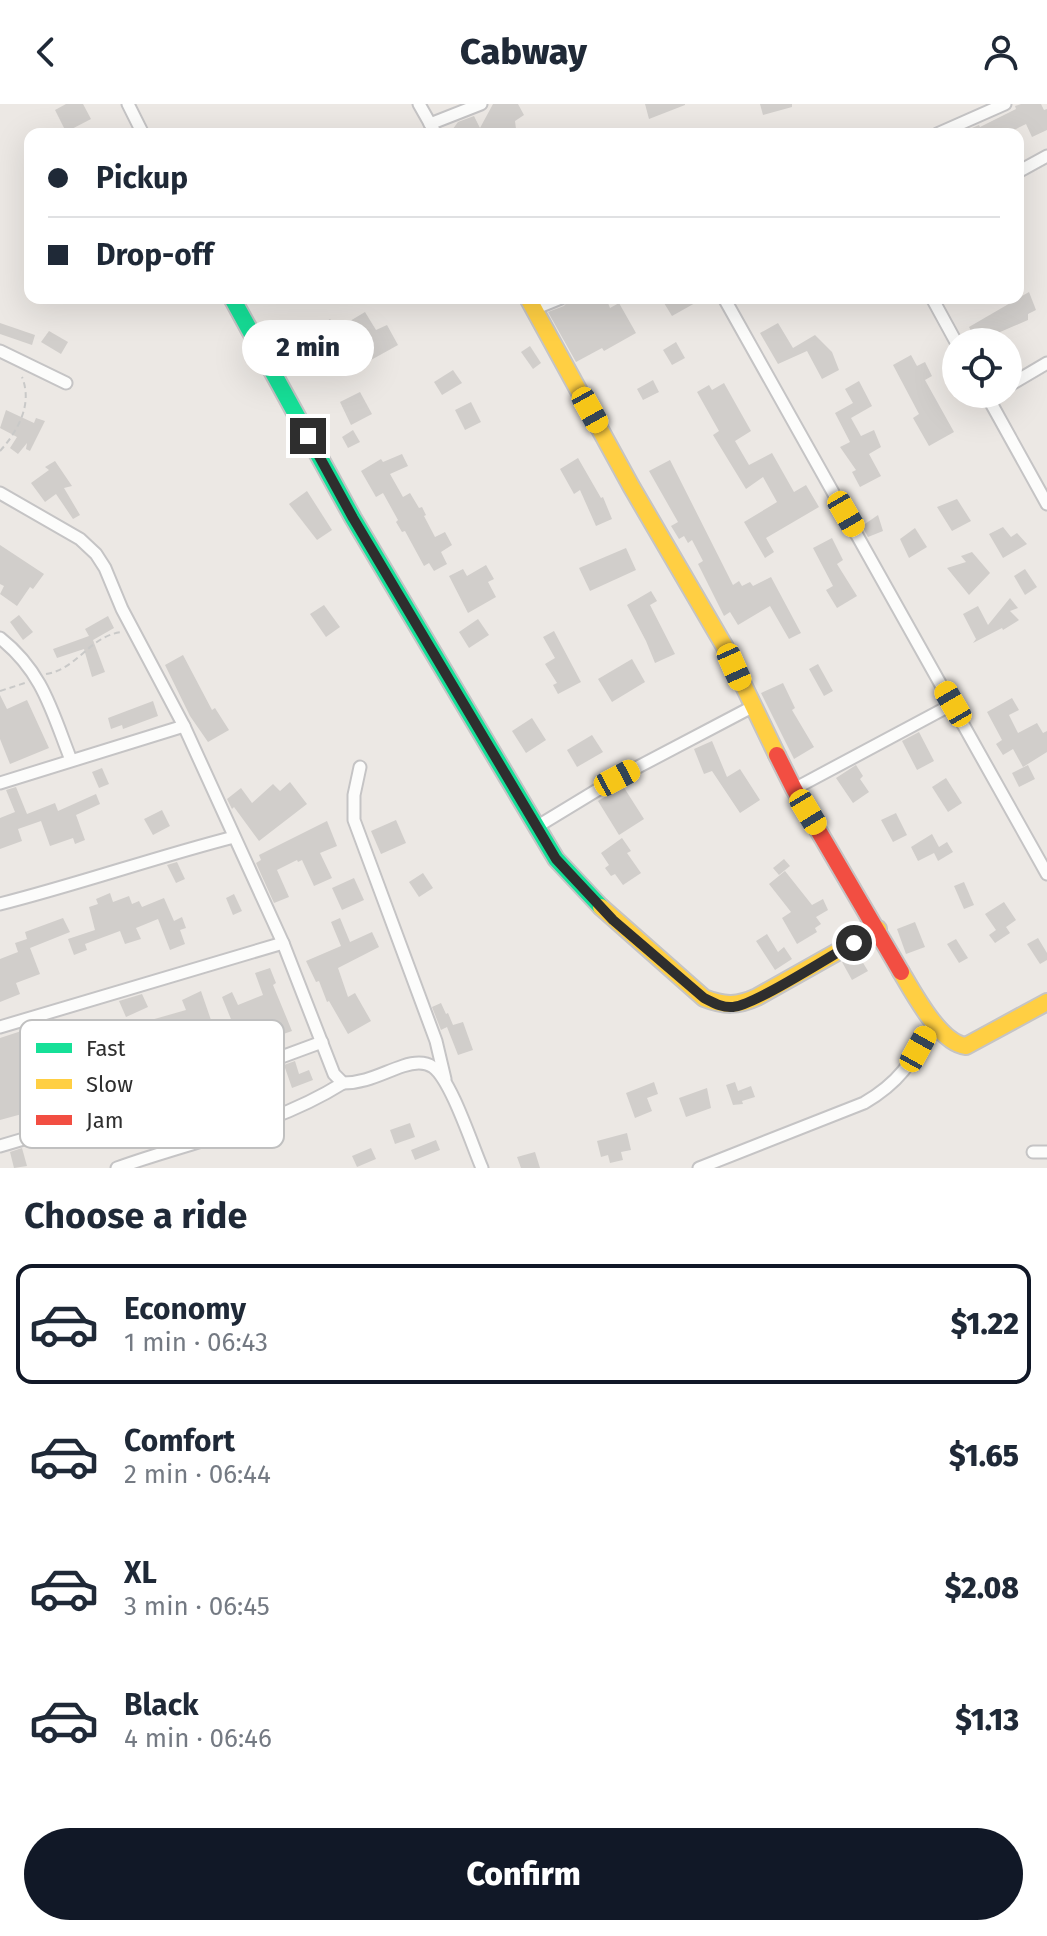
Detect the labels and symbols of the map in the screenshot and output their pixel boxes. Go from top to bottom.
callout: 2 min [242,320,374,376]
car [568,383,612,437]
route end [290,418,326,454]
car [824,487,868,541]
car [713,640,755,694]
car [931,677,975,731]
car [590,756,644,800]
car [785,785,831,839]
route start [836,925,872,961]
legend [20,1020,284,1148]
car [896,1022,940,1076]
text: Fast [86,1035,126,1062]
text: Slow [86,1071,133,1098]
text: Jam [86,1107,124,1134]

